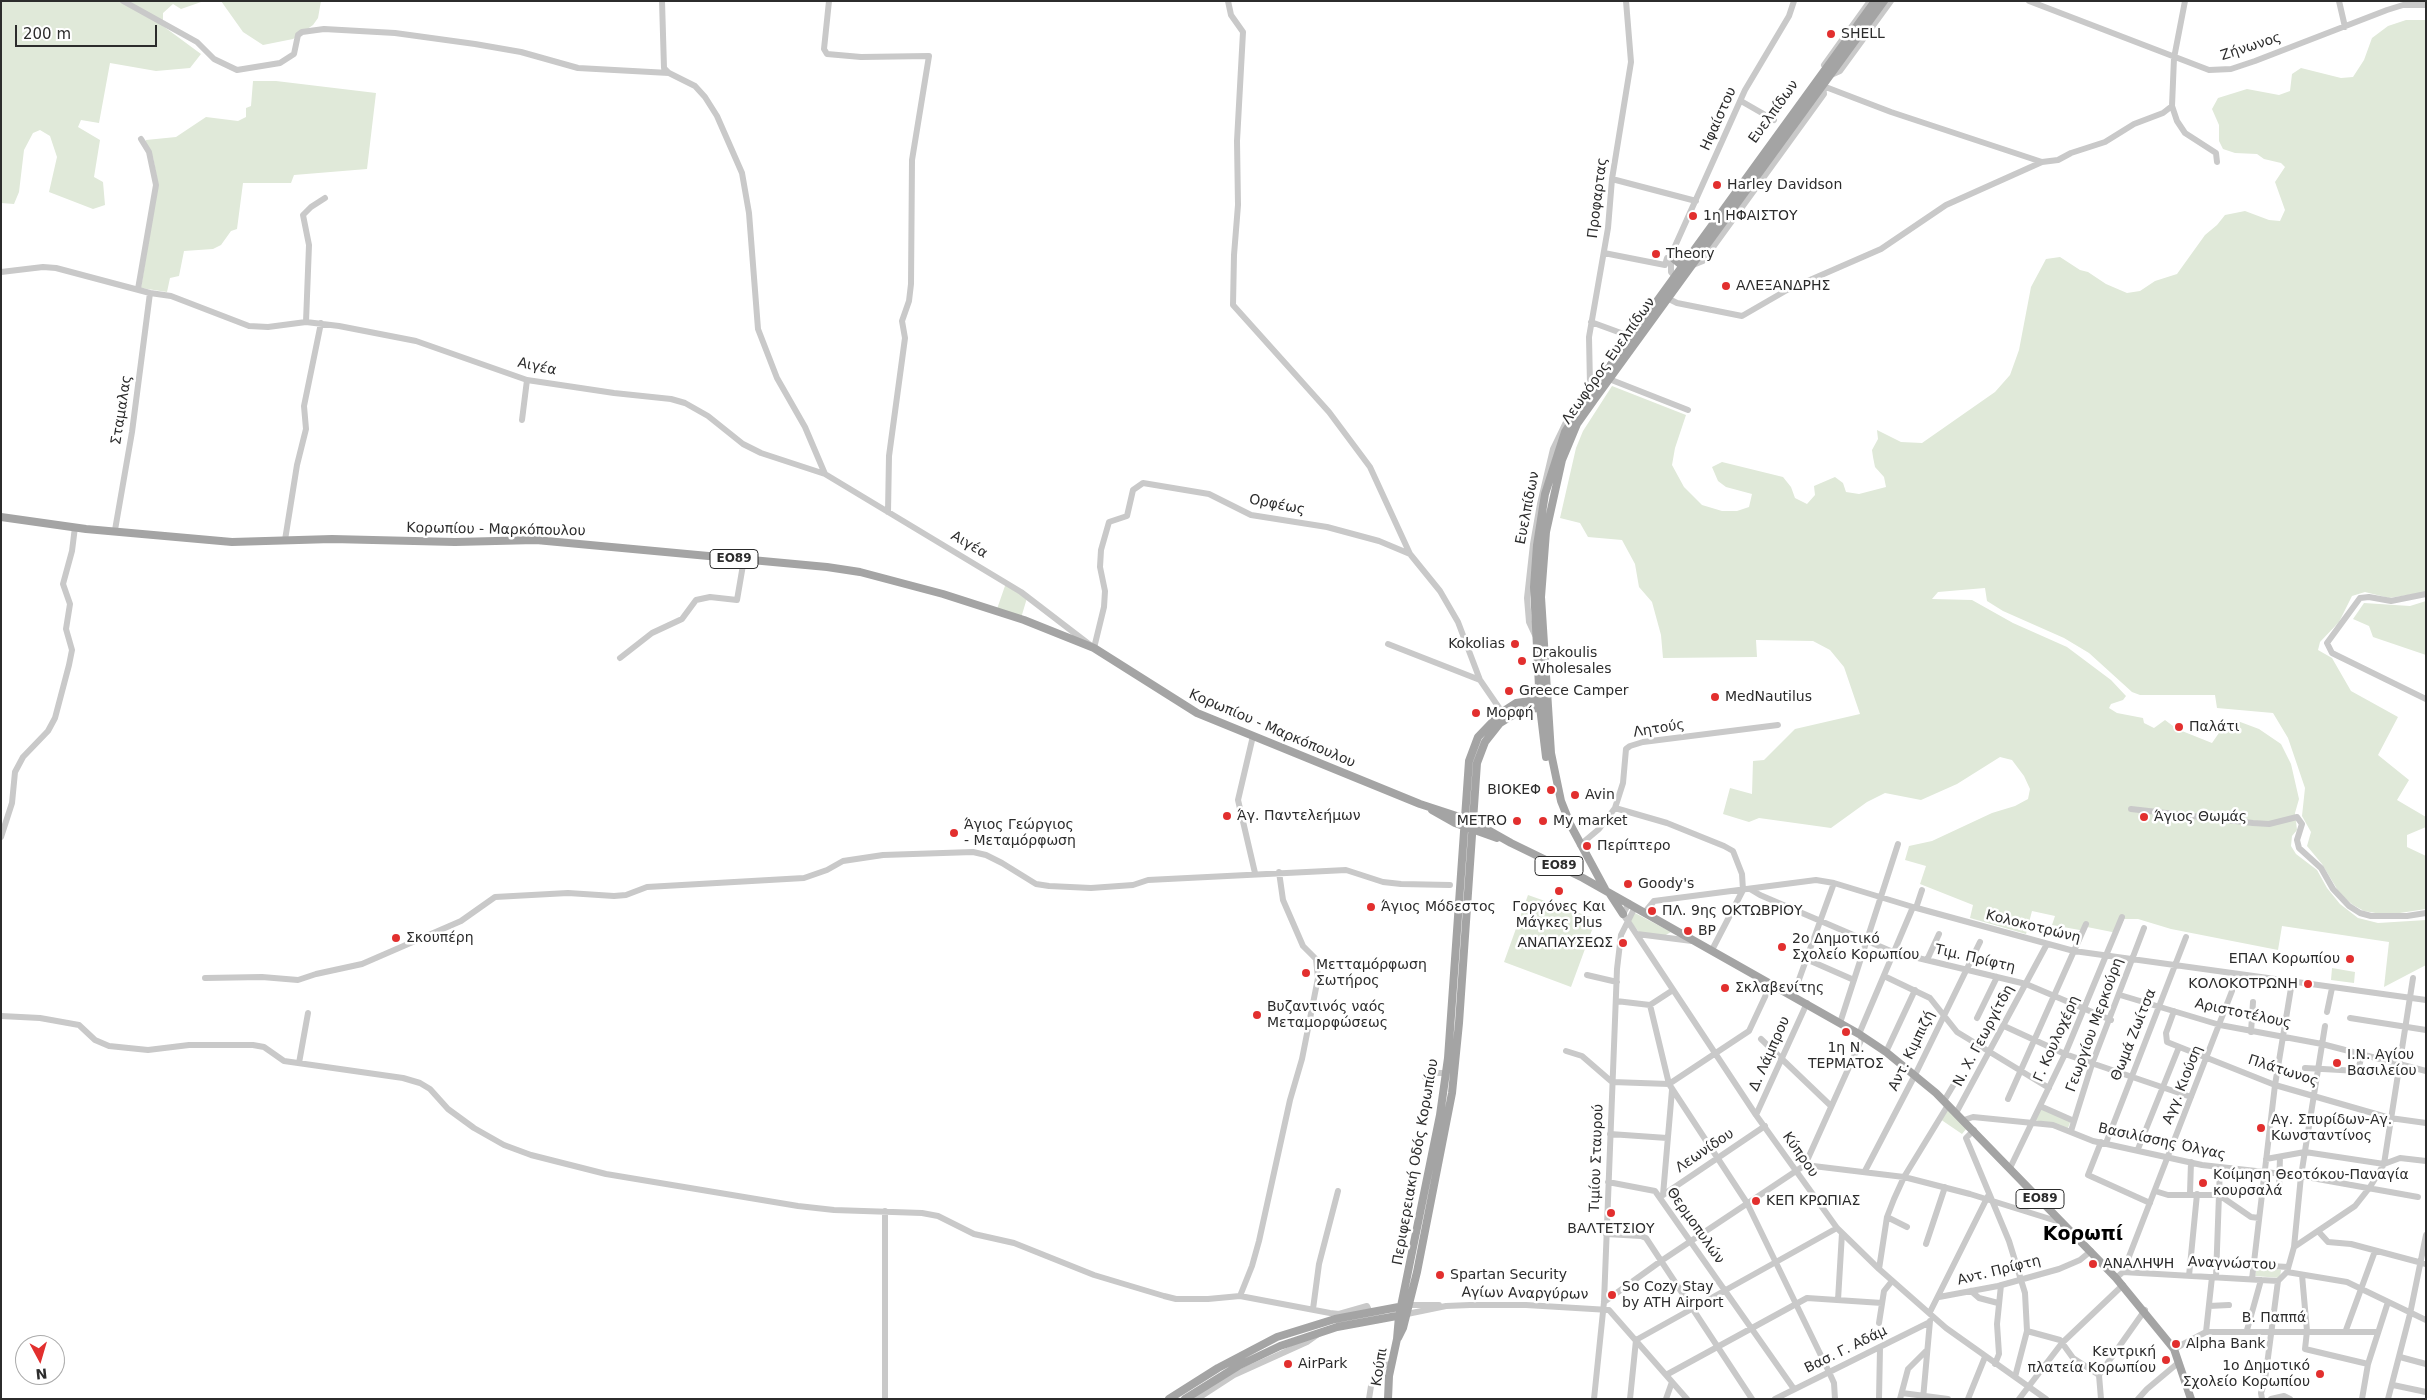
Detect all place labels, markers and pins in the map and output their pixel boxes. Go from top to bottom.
place label: SHELL [1841,26,1885,42]
marker: SHELL [1825,28,1837,40]
place label: Harley Davidson [1727,177,1842,193]
marker: Harley Davidson [1711,179,1723,191]
place label: 1η ΗΦΑΙΣΤΟΥ [1703,208,1797,224]
marker: 1η ΗΦΑΙΣΤΟΥ [1687,210,1699,222]
place label: Theory [1666,246,1715,262]
marker: Theory [1650,248,1662,260]
place label: ΑΛΕΞΑΝΔΡΗΣ [1736,278,1830,294]
marker: ΑΛΕΞΑΝΔΡΗΣ [1720,280,1732,292]
place label: Kokolias [1448,636,1505,652]
marker: Kokolias [1509,638,1521,650]
place label: Drakoulis Wholesales [1532,645,1611,678]
marker: Drakoulis Wholesales [1516,655,1528,667]
place label: Greece Camper [1519,683,1629,699]
marker: Greece Camper [1503,685,1515,697]
place label: MedNautilus [1725,689,1812,705]
marker: MedNautilus [1709,691,1721,703]
place label: Μορφή [1486,705,1534,721]
marker: Μορφή [1470,707,1482,719]
place label: Παλάτι [2189,719,2239,735]
marker: Παλάτι [2173,721,2185,733]
place label: ΒΙΟΚΕΦ [1487,782,1541,798]
marker: ΒΙΟΚΕΦ [1545,784,1557,796]
place label: Avin [1585,787,1615,803]
marker: Avin [1569,789,1581,801]
place label: Άγ. Παντελεήμων [1237,808,1361,824]
place label: Άγιος Θωμάς [2154,809,2247,825]
marker: Άγ. Παντελεήμων [1221,810,1233,822]
marker: Άγιος Θωμάς [2138,811,2150,823]
place label: METRO [1457,813,1507,829]
place label: My market [1553,813,1627,829]
marker: METRO [1511,815,1523,827]
marker: My market [1537,815,1549,827]
place label: Άγιος Γεώργιος - Μεταμόρφωση [964,817,1076,850]
marker: Άγιος Γεώργιος - Μεταμόρφωση [948,827,960,839]
place label: Περίπτερο [1597,838,1671,854]
marker: Περίπτερο [1581,840,1593,852]
place label: Goody's [1638,876,1694,892]
marker: Goody's [1622,878,1634,890]
marker: Γοργόνες Και Μάγκες Plus [1553,885,1565,897]
place label: Άγιος Μόδεστος [1381,899,1496,915]
place label: Γοργόνες Και Μάγκες Plus [1512,899,1606,932]
marker: Άγιος Μόδεστος [1365,901,1377,913]
place label: ΠΛ. 9ης ΟΚΤΩΒΡΙΟΥ [1662,903,1803,919]
marker: ΠΛ. 9ης ΟΚΤΩΒΡΙΟΥ [1646,905,1658,917]
place label: BP [1698,923,1716,939]
marker: BP [1682,925,1694,937]
place label: Σκουπέρη [406,930,474,946]
place label: 2ο Δημοτικό Σχολείο Κορωπίου [1792,931,1919,964]
marker: Σκουπέρη [390,932,402,944]
place label: ΑΝΑΠΑΥΣΕΩΣ [1517,935,1613,951]
marker: ΑΝΑΠΑΥΣΕΩΣ [1617,937,1629,949]
marker: 2ο Δημοτικό Σχολείο Κορωπίου [1776,941,1788,953]
place label: ΕΠΑΛ Κορωπίου [2229,951,2340,967]
marker: ΕΠΑΛ Κορωπίου [2344,953,2356,965]
place label: Μετταμόρφωση Σωτήρος [1316,957,1427,990]
marker: Μετταμόρφωση Σωτήρος [1300,967,1312,979]
place label: ΚΟΛΟΚΟΤΡΩΝΗ [2188,976,2298,992]
marker: ΚΟΛΟΚΟΤΡΩΝΗ [2302,978,2314,990]
place label: Σκλαβενίτης [1735,980,1824,996]
marker: Σκλαβενίτης [1719,982,1731,994]
place label: Βυζαντινός ναός Μεταμορφώσεως [1267,999,1388,1032]
marker: Βυζαντινός ναός Μεταμορφώσεως [1251,1009,1263,1021]
marker: 1η Ν. ΤΕΡΜΑΤΟΣ [1840,1026,1852,1038]
place label: 1η Ν. ΤΕΡΜΑΤΟΣ [1808,1040,1884,1072]
place label: Ι.Ν. Αγίου Βασιλείου [2347,1047,2417,1080]
marker: Ι.Ν. Αγίου Βασιλείου [2331,1057,2343,1069]
place label: Αγ. Σπυρίδων-Αγ. Κωνσταντίνος [2271,1112,2392,1144]
marker: Αγ. Σπυρίδων-Αγ. Κωνσταντίνος [2255,1122,2267,1134]
place label: Κοίμηση Θεοτόκου-Παναγία κουρσαλά [2213,1167,2409,1200]
marker: Κοίμηση Θεοτόκου-Παναγία κουρσαλά [2197,1177,2209,1189]
place label: ΚΕΠ ΚΡΩΠΙΑΣ [1766,1193,1860,1209]
marker: ΚΕΠ ΚΡΩΠΙΑΣ [1750,1195,1762,1207]
marker: ΒΑΛΤΕΤΣΙΟΥ [1605,1207,1617,1219]
place label: ΒΑΛΤΕΤΣΙΟΥ [1567,1221,1655,1237]
place label: ΑΝΑΛΗΨΗ [2103,1256,2174,1272]
marker: ΑΝΑΛΗΨΗ [2087,1258,2099,1270]
place label: Spartan Security [1450,1267,1567,1283]
marker: Spartan Security [1434,1269,1446,1281]
place label: So Cozy Stay by ATH Airport [1622,1279,1724,1311]
marker: So Cozy Stay by ATH Airport [1606,1289,1618,1301]
place label: Alpha Bank [2186,1336,2265,1352]
marker: Alpha Bank [2170,1338,2182,1350]
place label: Κεντρική πλατεία Κορωπίου [2027,1344,2156,1376]
marker: Κεντρική πλατεία Κορωπίου [2160,1354,2172,1366]
place label: AirPark [1298,1356,1347,1372]
marker: AirPark [1282,1358,1294,1370]
place label: 1ο Δημοτικό Σχολείο Κορωπίου [2183,1358,2310,1390]
marker: 1ο Δημοτικό Σχολείο Κορωπίου [2314,1368,2326,1380]

